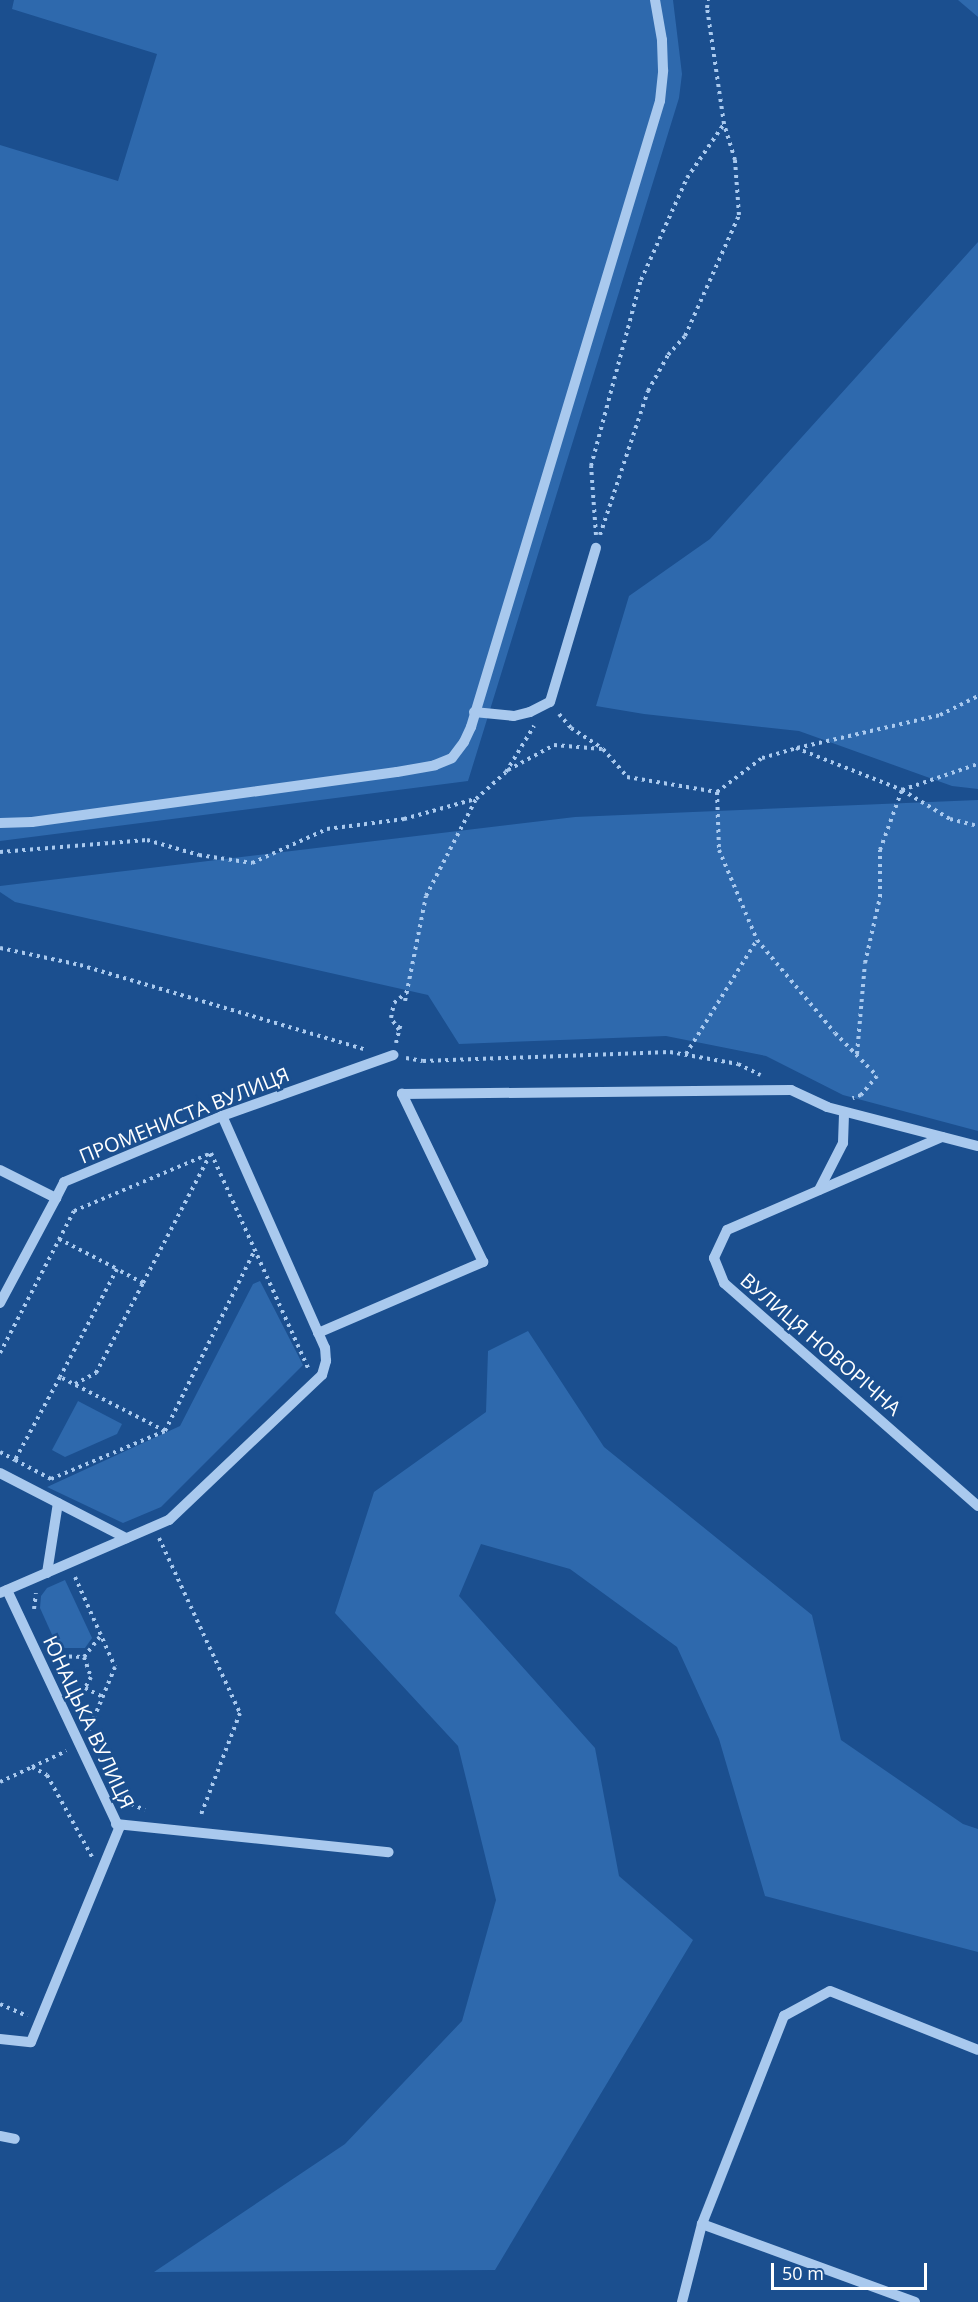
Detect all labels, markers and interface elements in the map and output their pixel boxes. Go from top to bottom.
street label: ПРОМЕНИСТА ВУЛИЦЯ [75,1062,293,1168]
street label: ВУЛИЦЯ НОВОРІЧНА [736,1268,906,1420]
street label: ЮНАЦЬКА ВУЛИЦЯ [38,1632,140,1812]
scale bar [774,2251,930,2289]
text: 50 m [782,2261,824,2285]

